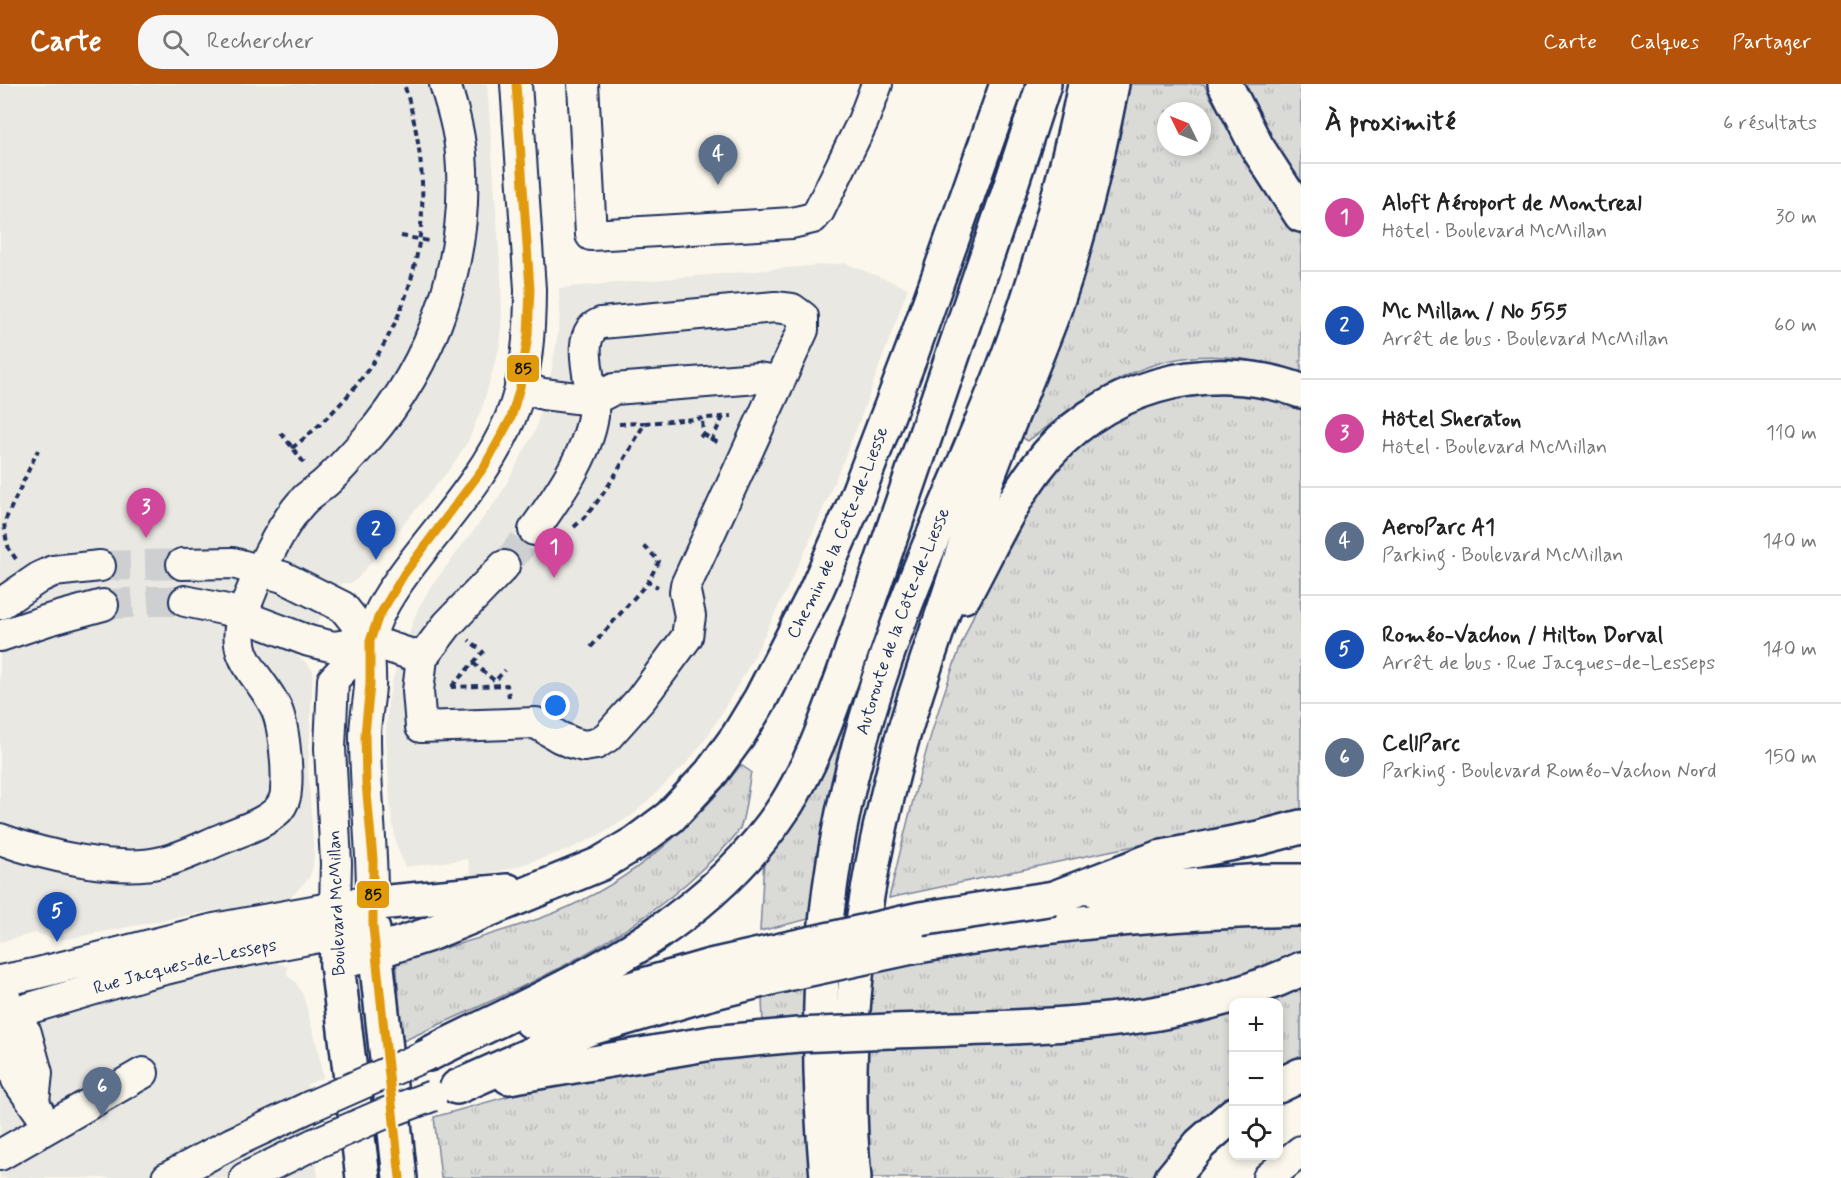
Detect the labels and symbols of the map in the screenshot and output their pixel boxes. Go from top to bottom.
north arrow [1157,102,1211,156]
pin: 4 [698,135,738,185]
line badge: 85 [506,354,540,383]
text: 85 [514,359,532,380]
street label: Chemin de la Côte-de-Liesse [781,423,894,643]
pin: 3 [126,488,166,538]
street label: Autoroute de la Côte-de-Liesse [851,504,956,738]
pin: 2 [356,510,395,560]
pin: 1 [534,528,574,578]
your location [541,691,570,720]
street label: Boulevard McMillan [322,830,352,976]
line badge: 85 [356,880,390,909]
text: 85 [364,885,382,906]
pin: 5 [38,892,76,942]
street label: Rue Jacques-de-Lesseps [91,933,279,1001]
pin: 6 [82,1068,122,1117]

